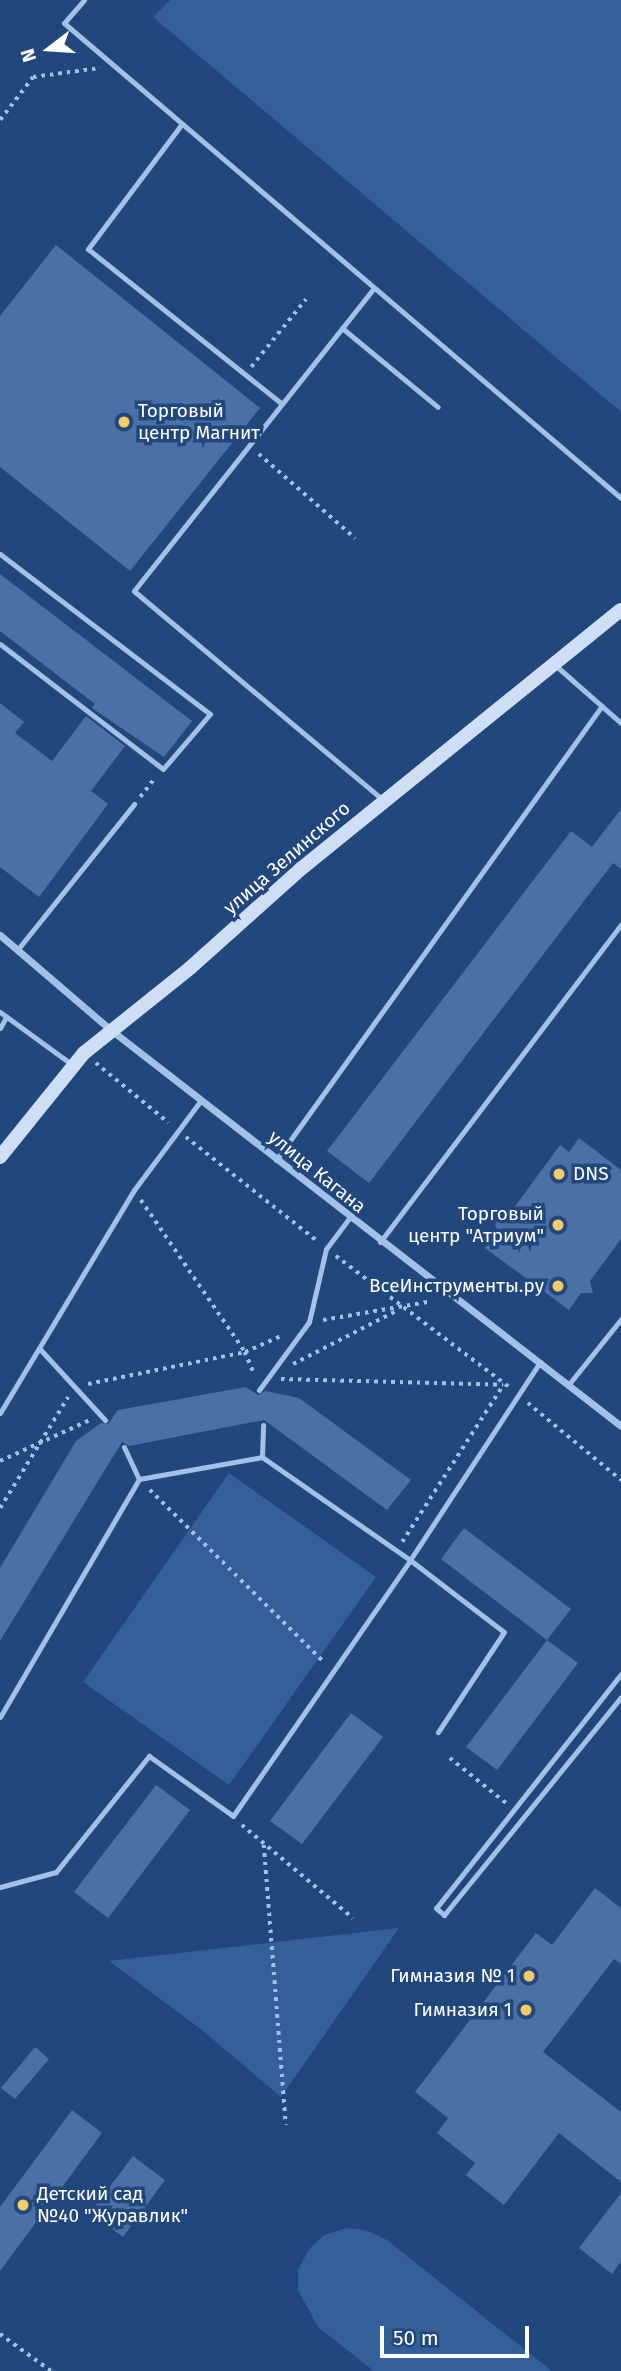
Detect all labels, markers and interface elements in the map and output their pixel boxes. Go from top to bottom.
north arrow [14,14,84,84]
text: N [16,46,41,65]
place label: Торговый центр Магнит [138,400,260,444]
marker: Торговый центр Магнит [116,414,132,430]
street label: улица Зелинского [219,797,355,919]
street label: улица Кагана [264,1126,370,1218]
place label: DNS [573,1163,609,1185]
marker: DNS [551,1166,567,1182]
place label: Торговый центр "Атриум" [408,1203,544,1247]
marker: Торговый центр "Атриум" [550,1217,566,1233]
place label: ВсеИнструменты.ру [369,1275,544,1297]
marker: ВсеИнструменты.ру [550,1278,566,1294]
place label: Гимназия № 1 [390,1965,515,1987]
marker: Гимназия № 1 [521,1968,537,1984]
place label: Гимназия 1 [413,1999,512,2021]
marker: Гимназия 1 [518,2002,534,2018]
place label: Детский сад №40 "Журавлик" [37,2183,188,2227]
marker: Детский сад №40 "Журавлик" [15,2197,31,2213]
scale bar [383,2312,532,2356]
text: 50 m [393,2325,439,2351]

